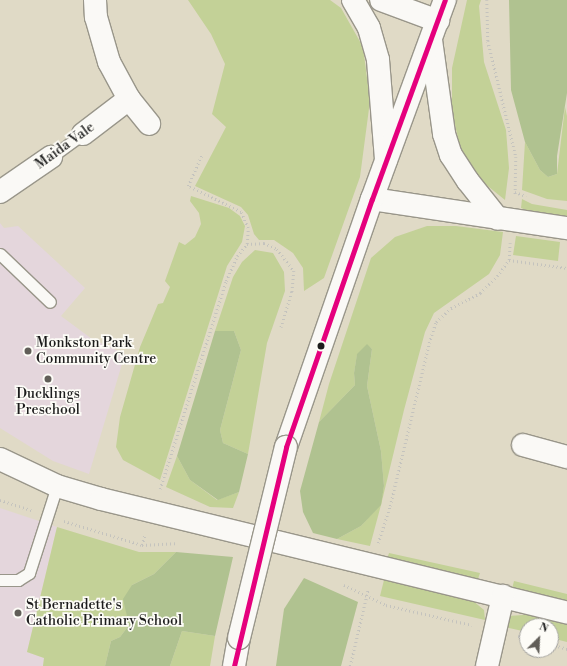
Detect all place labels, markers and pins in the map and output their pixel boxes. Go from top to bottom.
place label: Monkston Park Community Centre [36,335,156,368]
unlabelled marker [316,341,326,351]
marker: Monkston Park Community Centre [23,346,33,356]
marker: Ducklings Preschool [43,374,53,384]
place label: Ducklings Preschool [16,386,80,418]
place label: St Bernadette's Catholic Primary School [26,597,182,630]
marker: St Bernadette's Catholic Primary School [13,608,23,618]

